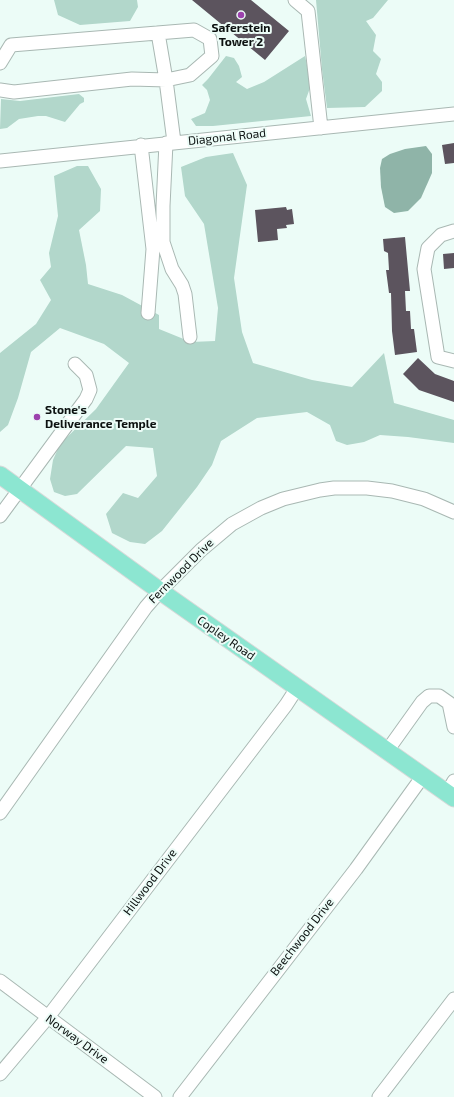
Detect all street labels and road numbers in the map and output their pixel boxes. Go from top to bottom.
street label: Diagonal Road [187,126,267,148]
street label: Fernwood Drive [145,535,217,607]
street label: Copley Road [194,613,258,663]
street label: Hillwood Drive [120,846,180,918]
street label: Beechwood Drive [267,895,337,979]
street label: Norway Drive [43,1011,111,1067]

